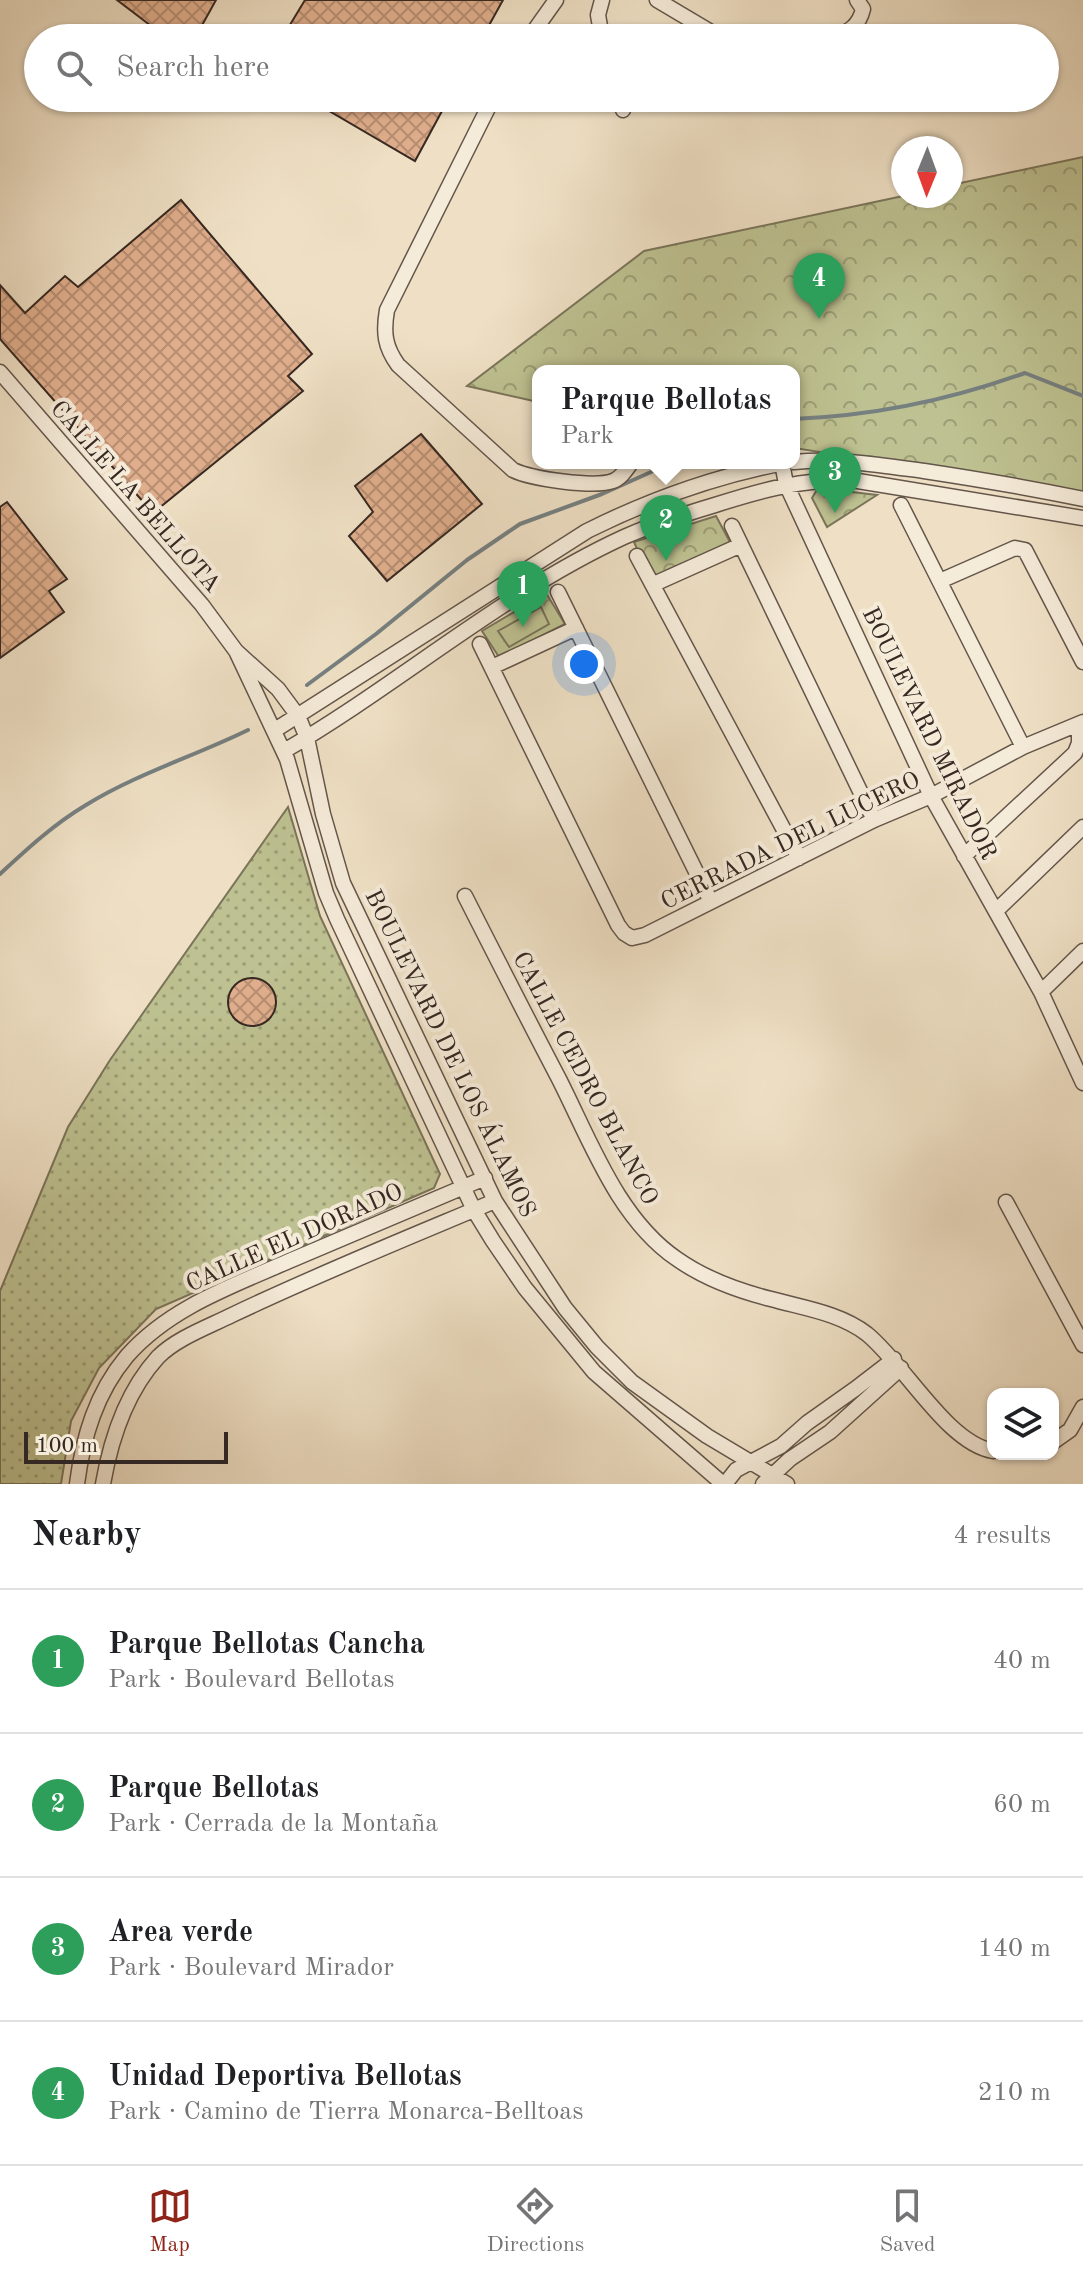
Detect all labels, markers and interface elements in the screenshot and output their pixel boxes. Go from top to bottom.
search box [24,24,1059,112]
icon: search [52,46,96,90]
text: Search here [116,53,270,83]
north arrow [891,136,963,208]
pin: 4 [793,253,845,319]
popup [532,365,800,469]
text: Parque Bellotas [561,386,771,416]
street label: CALLE LA BELLOTA [45,397,224,598]
text: Park [561,423,614,449]
pin: 3 [809,447,861,513]
pin: 2 [640,495,692,561]
pin: 1 [497,561,549,627]
street label: BOULEVARD MIRADOR [857,604,1000,864]
your location [564,644,604,684]
street label: CERRADA DEL LUCERO [658,769,924,915]
street label: BOULEVARD DE LOS ÁLAMOS [359,885,543,1221]
street label: CALLE CEDRO BLANCO [507,948,661,1210]
street label: CALLE EL DORADO [183,1180,407,1297]
map controls [987,1388,1059,1460]
button: layers [987,1388,1059,1460]
scale bar [24,1428,228,1464]
text: 100 m [36,1435,98,1457]
text: Nearby [32,1519,142,1553]
text: 4 results [953,1523,1051,1549]
text: Parque Bellotas Cancha [108,1630,425,1660]
text: 1 [50,1648,66,1674]
text: 40 m [993,1648,1051,1674]
text: Park · Boulevard Bellotas [108,1667,394,1693]
text: Parque Bellotas [108,1774,319,1804]
text: 2 [50,1792,66,1818]
text: 60 m [993,1792,1051,1818]
text: Park · Cerrada de la Montaña [108,1811,438,1837]
text: Area verde [108,1918,253,1948]
text: 3 [50,1936,66,1962]
text: 140 m [978,1936,1051,1962]
text: Park · Boulevard Mirador [108,1955,394,1981]
text: Unidad Deportiva Bellotas [108,2062,462,2092]
text: 4 [50,2080,66,2106]
text: 210 m [978,2080,1051,2106]
text: Park · Camino de Tierra Monarca-Belltoas [108,2099,583,2125]
tab: Map [148,2184,192,2259]
tab: Directions [487,2184,584,2259]
tab: Saved [879,2184,935,2259]

